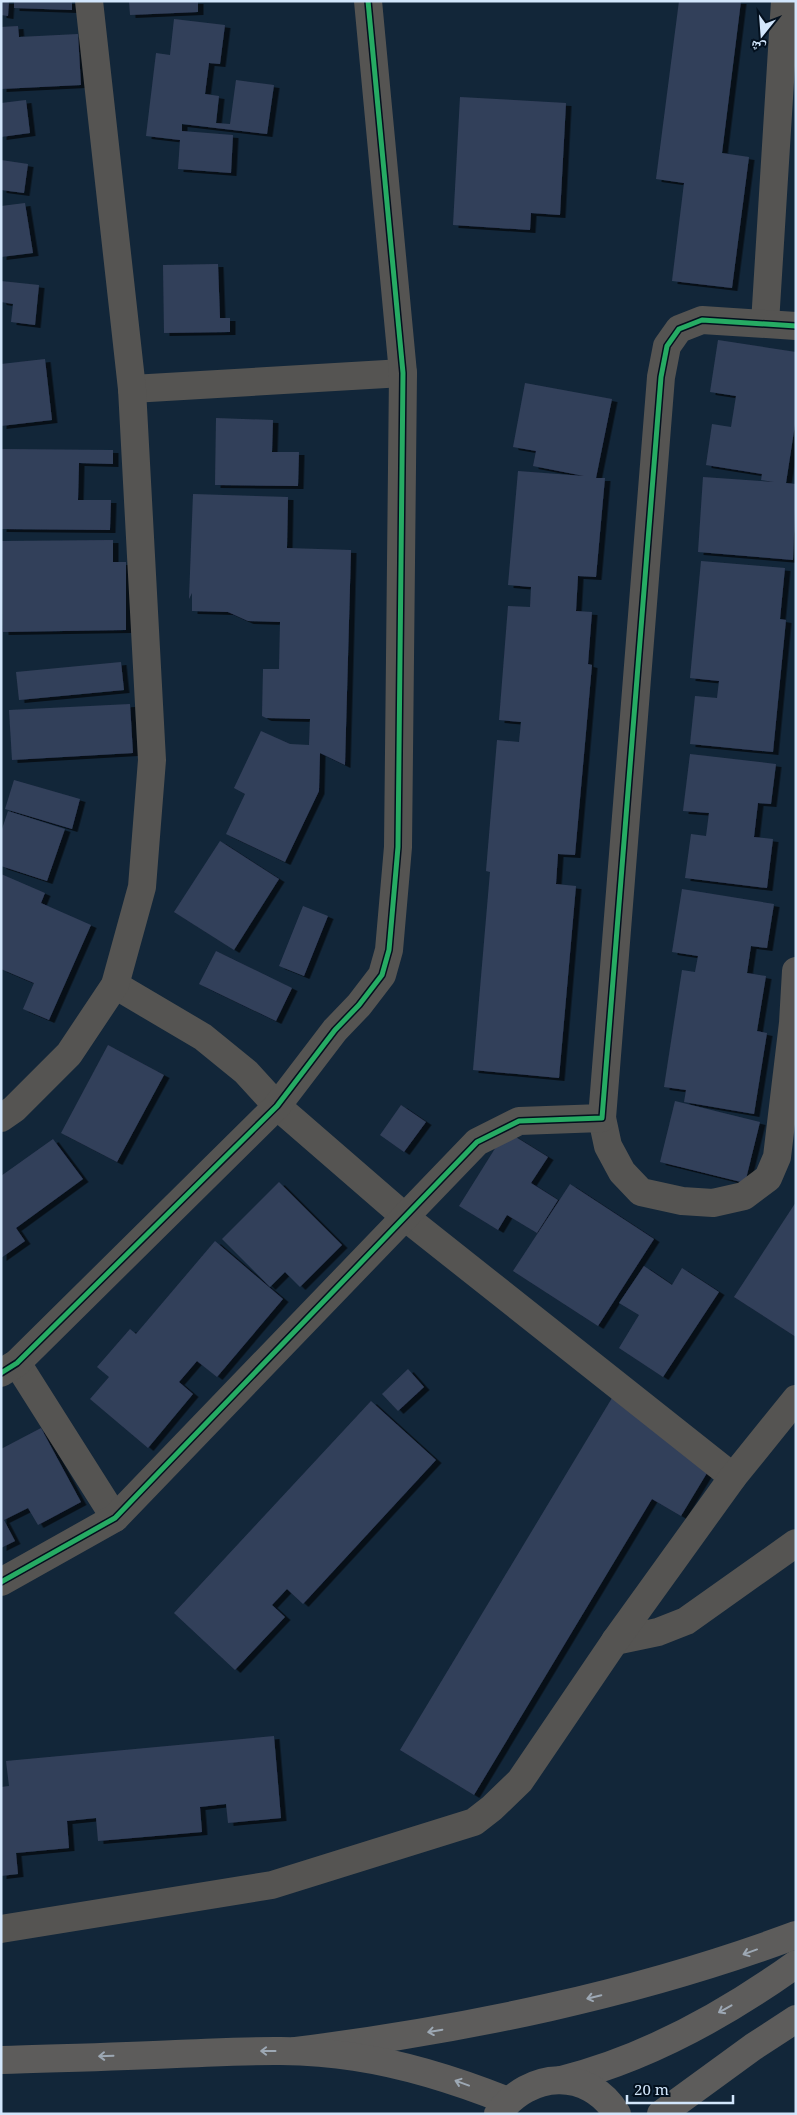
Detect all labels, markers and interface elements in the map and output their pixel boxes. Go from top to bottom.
north arrow [737,10,787,60]
text: ش [748,37,768,59]
one-way arrow [743,1948,758,1957]
one-way arrow [587,1993,603,2002]
one-way arrow [719,2005,733,2015]
one-way arrow [428,2027,444,2036]
one-way arrow [261,2046,277,2056]
one-way arrow [98,2052,114,2061]
scale bar [627,2072,733,2104]
one-way arrow [455,2078,470,2087]
text: 20 m [634,2079,669,2099]

